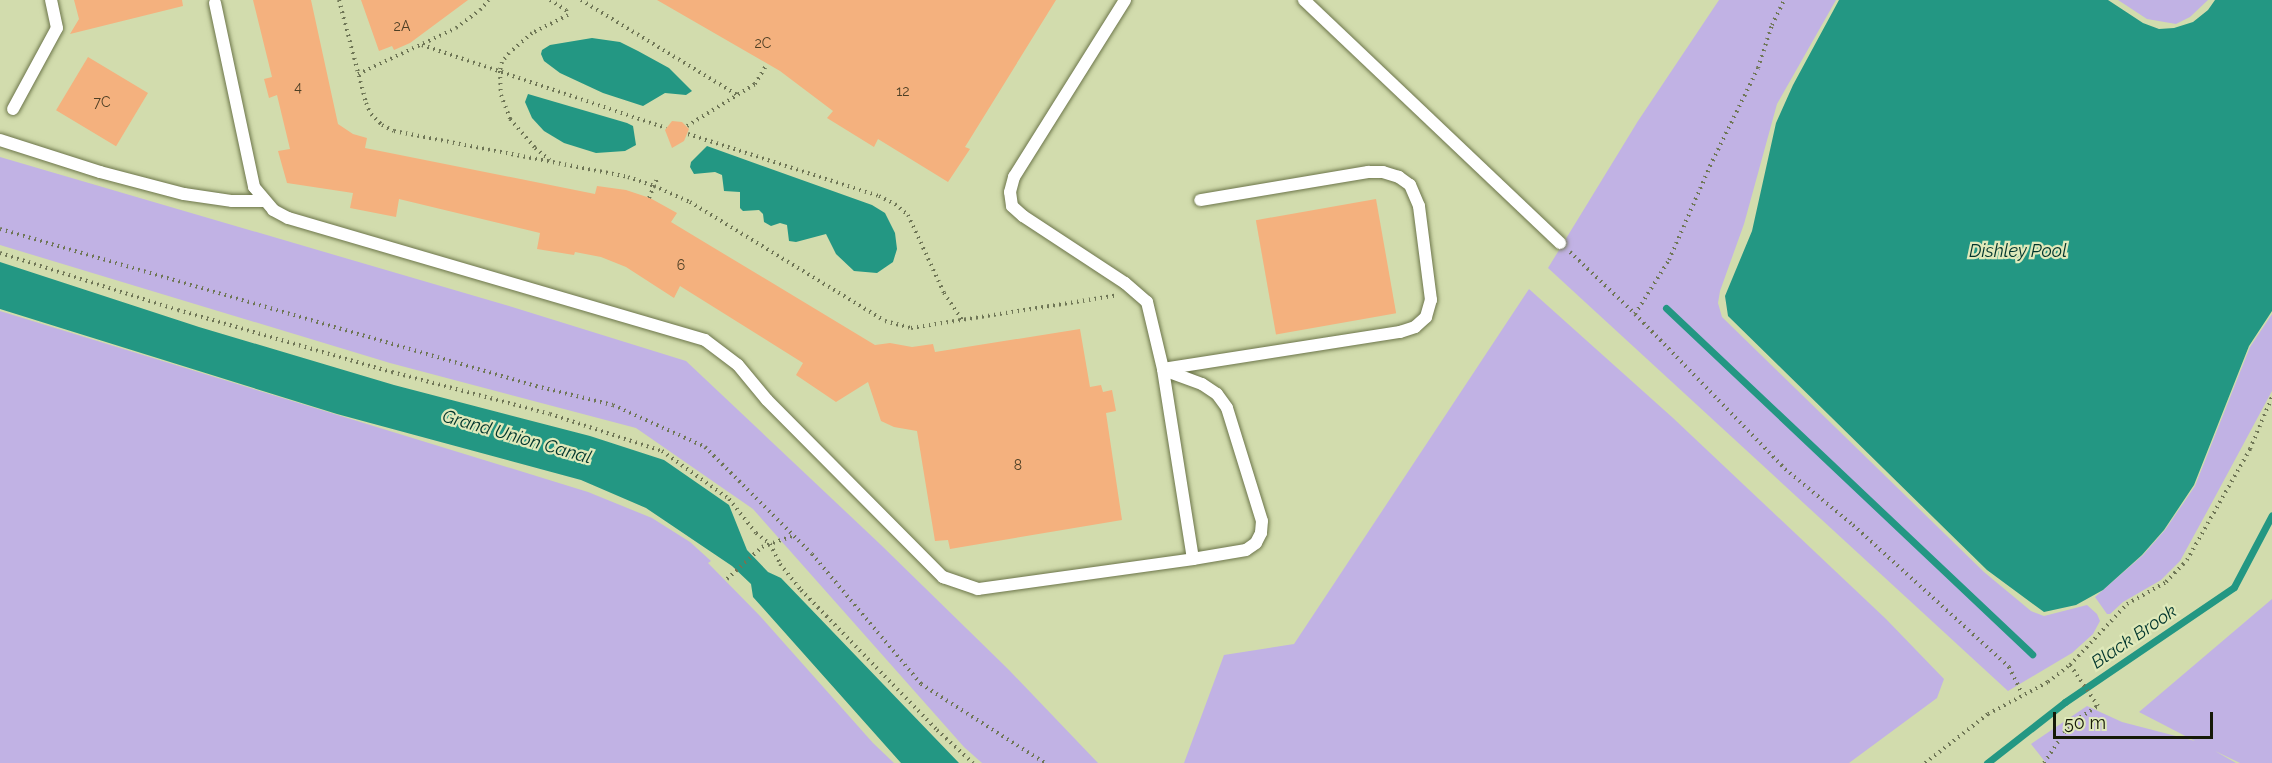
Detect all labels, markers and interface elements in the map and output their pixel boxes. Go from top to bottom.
house number: 2A [394,18,410,34]
house number: 2C [755,35,771,51]
house number: 4 [294,79,302,95]
house number: 12 [896,83,910,99]
house number: 7C [93,94,111,110]
water label: Dishley Pool [1969,240,2067,262]
house number: 6 [677,257,685,273]
water label: Grand Union Canal [440,405,594,469]
house number: 8 [1014,457,1022,473]
water label: Black Brook [2087,601,2181,673]
scale bar [2056,700,2216,738]
text: 50 m [2064,712,2106,733]

